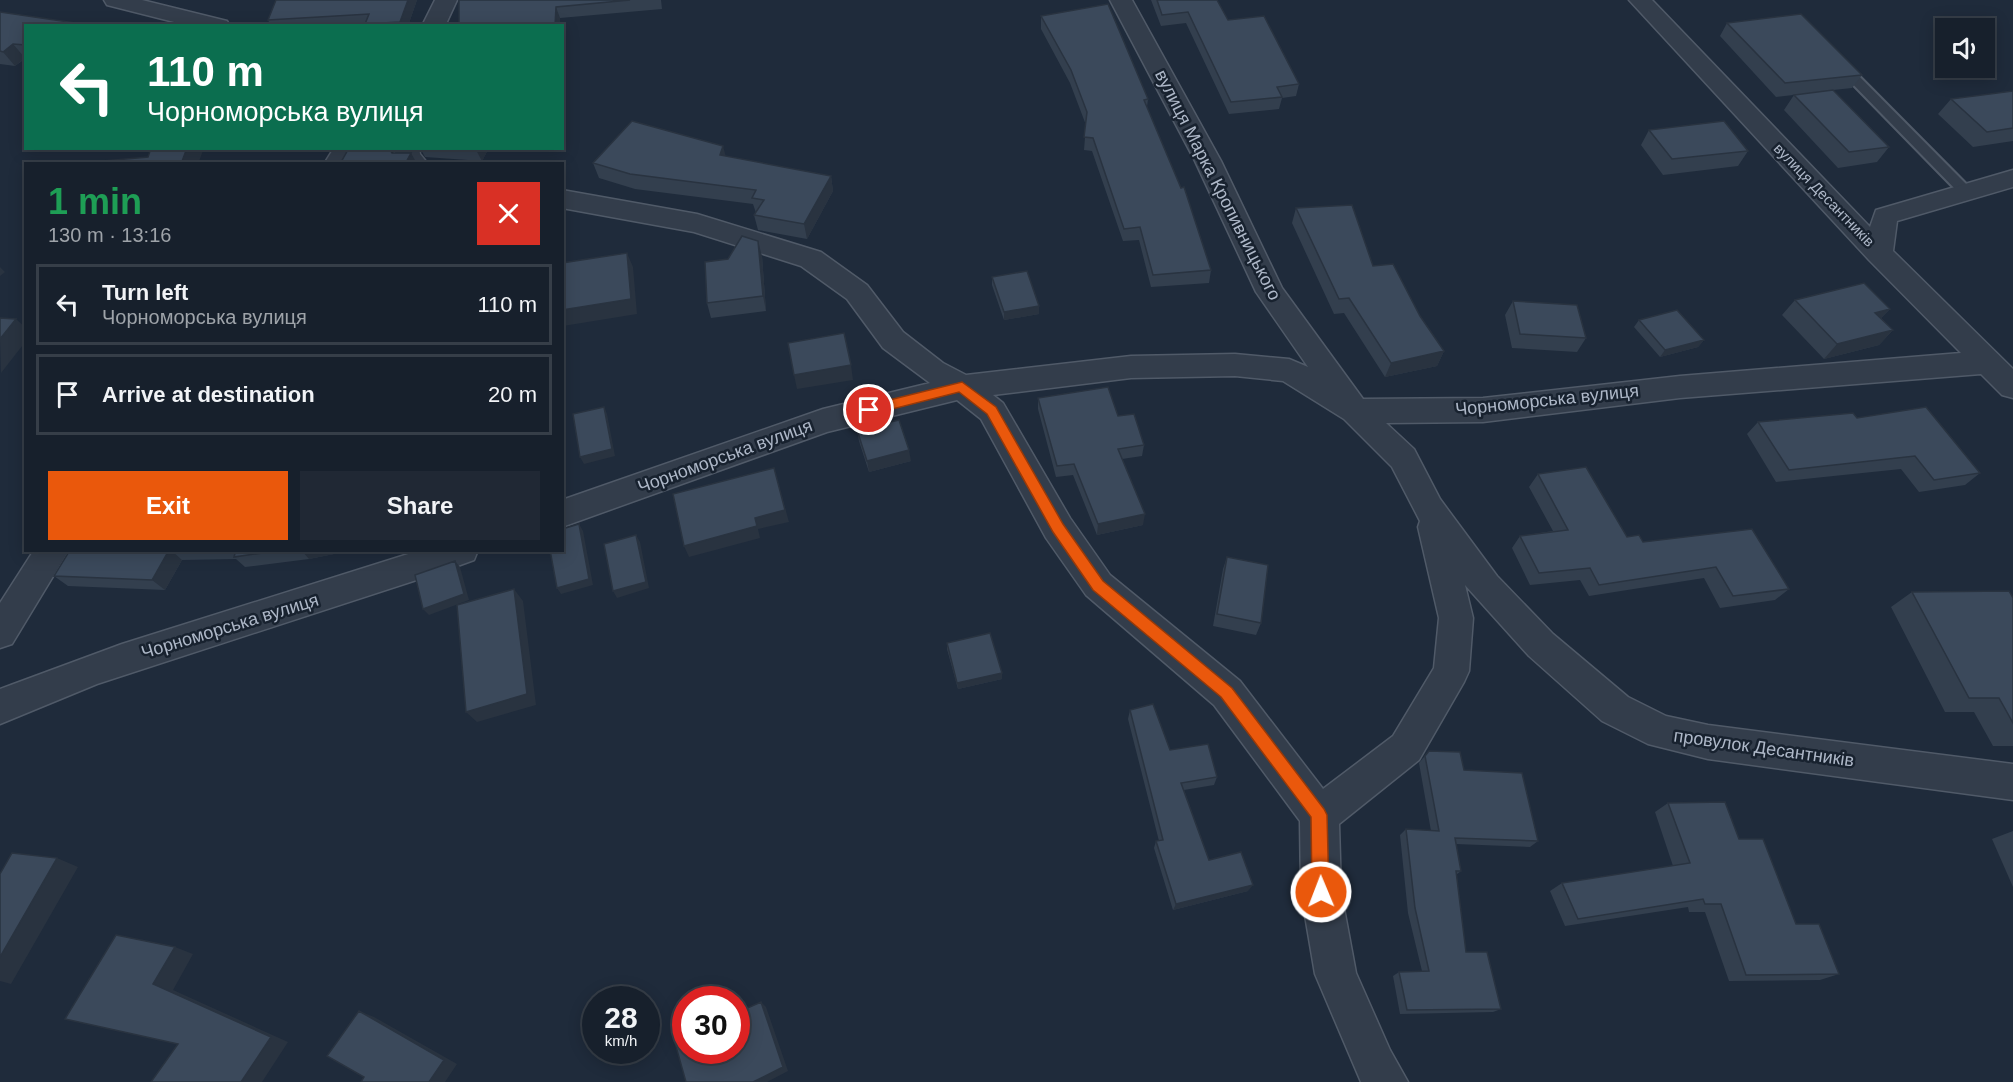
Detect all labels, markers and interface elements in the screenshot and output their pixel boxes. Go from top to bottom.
map controls [1935,18,1995,78]
button: sound [1935,18,1995,78]
icon: left [48,48,126,126]
text: 110 m [147,48,264,95]
street label: вулиця Марка Кропивницького [1151,67,1285,303]
text: Чорноморська вулиця [147,97,424,127]
street label: вулиця Десантників [1771,140,1878,250]
text: 1 min [48,181,142,222]
button: close [477,182,540,245]
text: 130 m · 13:16 [48,224,171,246]
text: Turn left [102,280,188,305]
icon: left [51,288,84,321]
text: 110 m [477,292,537,317]
text: Чорноморська вулиця [102,306,307,328]
icon: arrive [51,378,84,411]
street label: Чорноморська вулиця [1454,380,1640,420]
text: Arrive at destination [102,382,315,407]
text: 20 m [488,382,537,407]
pin [843,384,894,435]
icon: arrive [852,393,885,426]
street label: Чорноморська вулиця [635,415,815,497]
button: Exit [48,471,288,540]
button: Share [300,471,540,540]
street label: Чорноморська вулиця [139,589,321,663]
street label: провулок Десантників [1673,725,1855,771]
position arrow [1289,860,1353,924]
speed limit sign: 30 [672,986,750,1064]
text: 28 [604,1001,638,1034]
text: km/h [605,1032,637,1049]

